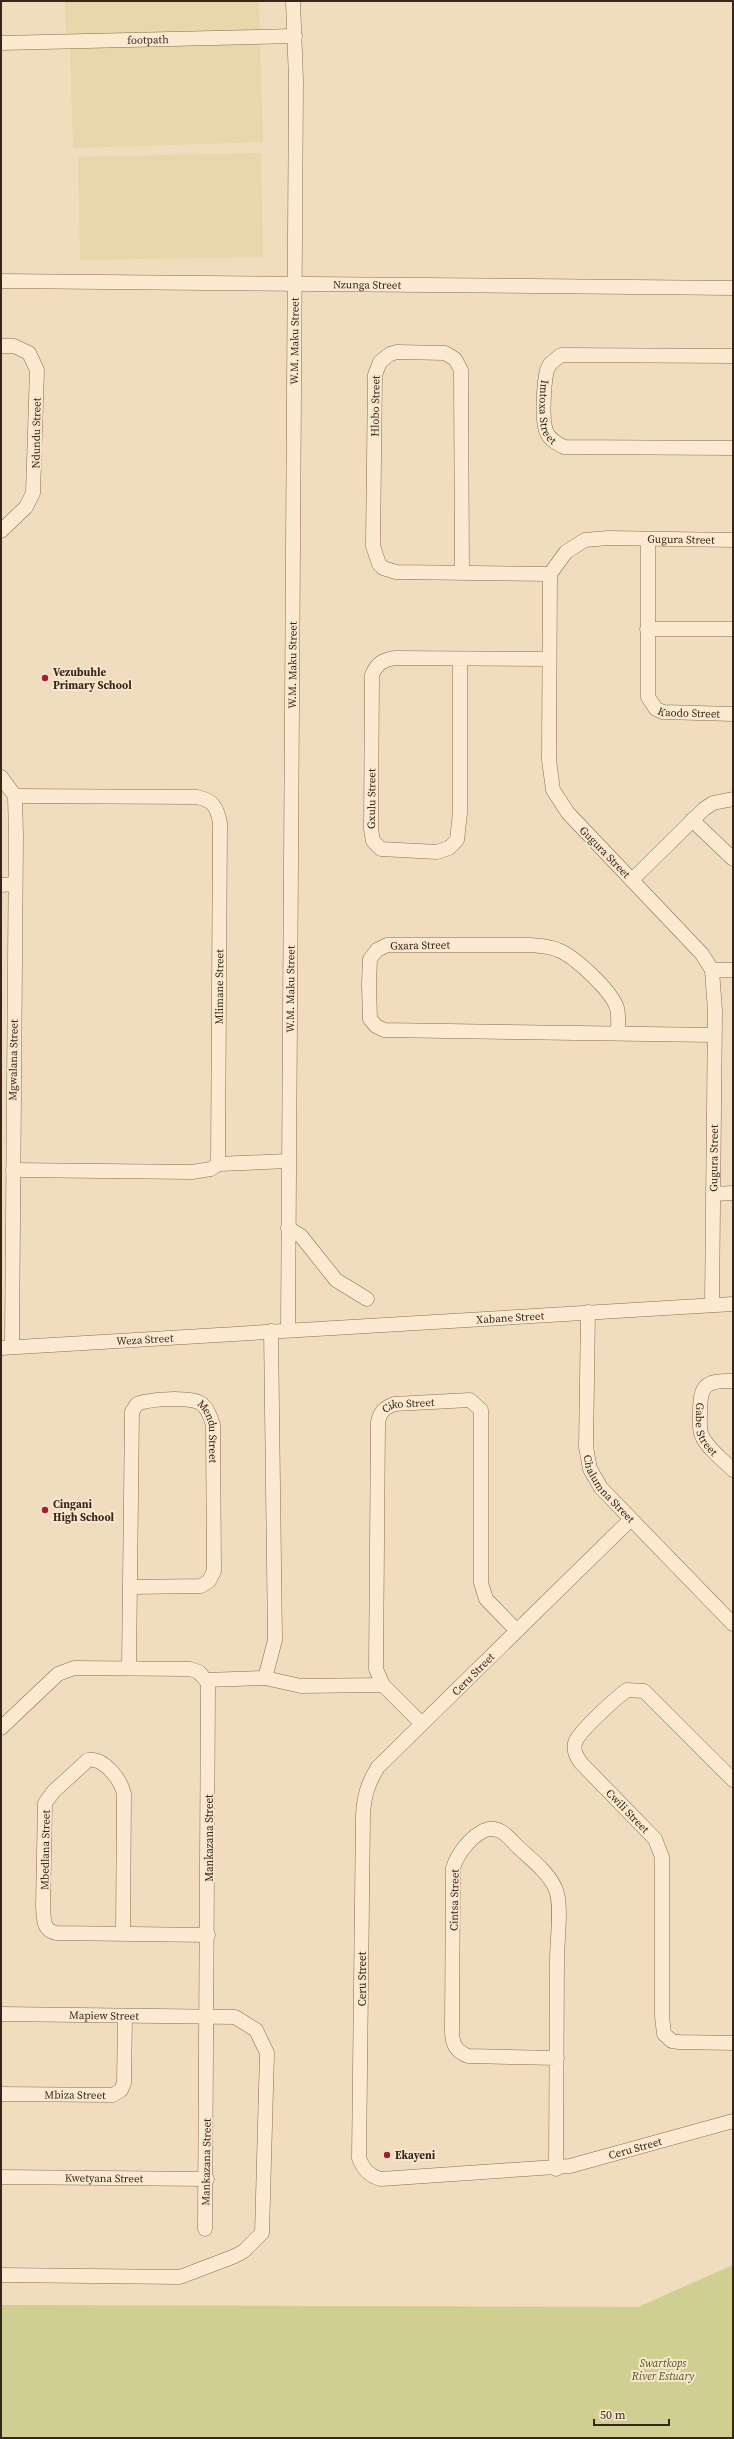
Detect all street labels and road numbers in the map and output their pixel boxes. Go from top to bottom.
street label: footpath [127,32,169,48]
street label: Nzunga Street [333,277,402,293]
street label: W.M. Maku Street [287,297,303,385]
street label: Hlobo Street [367,375,384,437]
street label: Imtoxa Street [536,379,560,449]
street label: Ndundu Street [28,397,45,468]
street label: Gugura Street [647,532,715,548]
street label: W.M. Maku Street [285,621,301,709]
street label: Kaodo Street [655,704,721,722]
street label: Gxulu Street [364,768,379,829]
street label: Gugura Street [576,823,634,882]
street label: Gxara Street [390,937,450,954]
street label: W.M. Maku Street [283,945,298,1033]
street label: Mlimane Street [212,949,227,1025]
street label: Mgwalana Street [5,1019,22,1101]
street label: Gugura Street [706,1124,722,1192]
street label: Xabane Street [476,1308,545,1327]
street label: Weza Street [116,1331,174,1349]
street label: Ciko Street [379,1395,435,1417]
street label: Mendu Street [194,1396,220,1464]
street label: Gabe Street [692,1402,721,1460]
street label: Chalumna Street [580,1454,638,1527]
street label: Ceru Street [449,1649,498,1699]
street label: Cwili Street [602,1786,653,1837]
street label: Mankazana Street [202,1794,217,1882]
street label: Mbedlana Street [37,1809,54,1890]
street label: Cintsa Street [446,1869,463,1931]
street label: Ceru Street [355,1951,370,2006]
street label: Mapiew Street [69,2008,139,2024]
street label: Mbiza Street [44,2087,106,2103]
street label: Mankazana Street [198,2118,215,2206]
street label: Ceru Street [607,2134,664,2163]
street label: Kwetyana Street [65,2171,144,2186]

